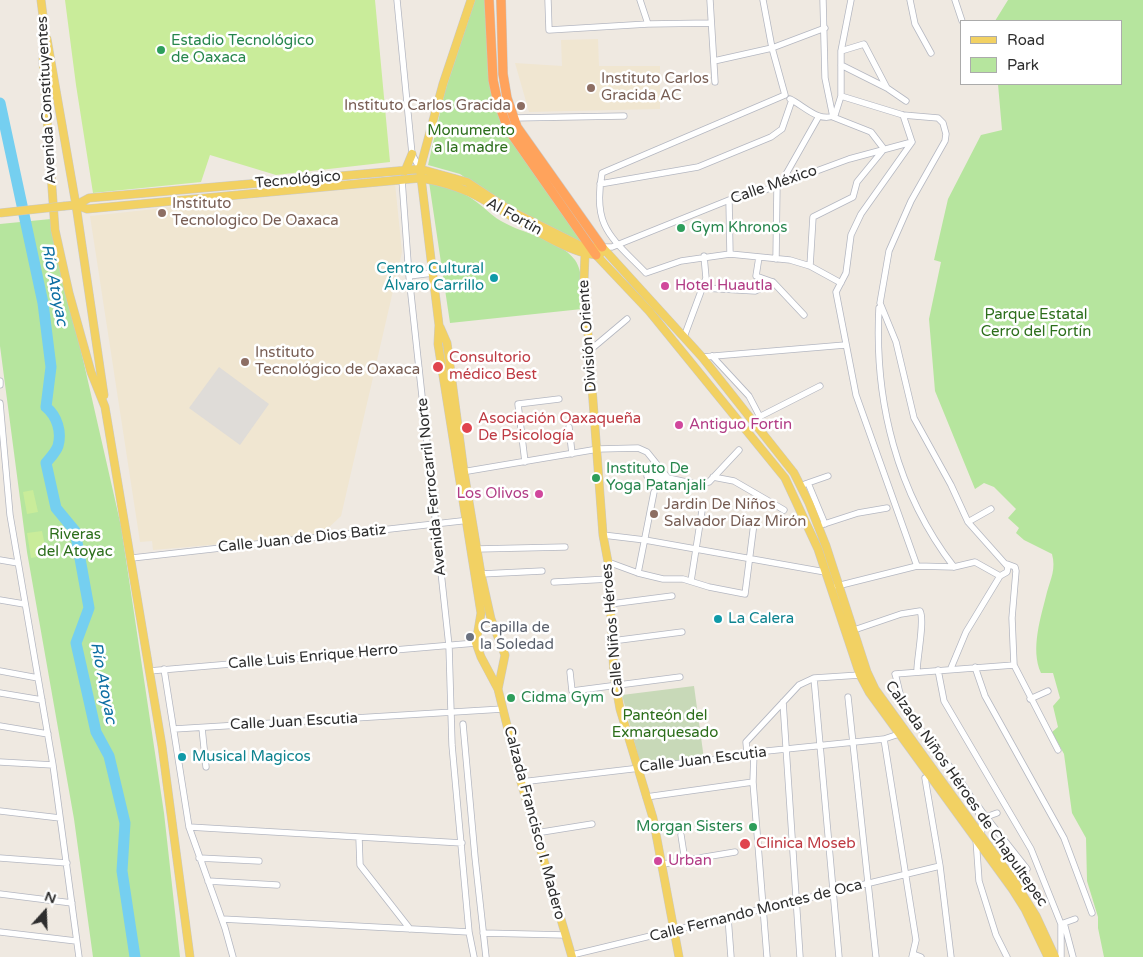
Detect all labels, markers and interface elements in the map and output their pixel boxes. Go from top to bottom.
street label: Avenida Constituyentes [34,16,60,184]
legend [960,20,1123,85]
text: Road [1007,31,1045,49]
place label: Estadio Tecnológico de Oaxaca [171,32,314,67]
marker: Estadio Tecnológico de Oaxaca [155,44,167,56]
text: Park [1007,56,1039,74]
place label: Instituto Carlos Gracida AC [601,70,709,105]
marker: Instituto Carlos Gracida AC [585,82,597,94]
place label: Instituto Carlos Gracida [344,97,511,115]
marker: Instituto Carlos Gracida [515,100,527,112]
park label: Monumento a la madre [427,122,515,157]
street label: Calle México [728,162,820,208]
street label: Tecnológico [254,167,342,193]
street label: Al Fortín [483,194,545,240]
place label: Instituto Tecnologico De Oaxaca [172,195,339,230]
marker: Instituto Tecnologico De Oaxaca [156,207,168,219]
place label: Gym Khronos [691,219,787,237]
marker: Gym Khronos [675,222,687,234]
water label: Río Atoyac [37,243,71,327]
place label: Centro Cultural Álvaro Carrillo [376,260,484,295]
marker: Centro Cultural Álvaro Carrillo [488,272,500,284]
place label: Hotel Huautla [675,277,773,295]
street label: División Oriente [575,279,601,393]
marker: Hotel Huautla [659,280,671,292]
park label: Parque Estatal Cerro del Fortín [981,306,1091,341]
place label: Instituto Tecnológico de Oaxaca [255,344,420,379]
place label: Consultorio médico Best [449,349,537,384]
marker: Instituto Tecnológico de Oaxaca [239,356,251,368]
marker: Consultorio médico Best [431,360,445,374]
street label: Avenida Ferrocarril Norte [414,397,450,577]
place label: Asociación Oaxaqueña De Psicología [478,410,641,445]
place label: Antiguo Fortin [689,416,792,434]
marker: Antiguo Fortin [673,419,685,431]
marker: Asociación Oaxaqueña De Psicología [460,421,474,435]
place label: Instituto De Yoga Patanjali [606,460,706,495]
marker: Instituto De Yoga Patanjali [590,472,602,484]
place label: Los Olivos [456,485,529,503]
marker: Los Olivos [533,488,545,500]
place label: Jardin De Niños Salvador Díaz Mirón [664,496,806,531]
marker: Jardin De Niños Salvador Díaz Mirón [648,508,660,520]
street label: Calle Juan de Dios Batiz [217,521,387,557]
park label: Riveras del Atoyac [37,526,113,561]
street label: Calle Niños Héroes [598,563,628,697]
place label: La Calera [728,610,794,628]
marker: La Calera [712,613,724,625]
place label: Capilla de la Soledad [480,619,554,654]
marker: Capilla de la Soledad [464,631,476,643]
water label: Río Atoyac [86,641,120,725]
street label: Calle Luis Enrique Herro [227,641,399,673]
street label: Calzada Niños Héroes de Chapultepec [881,678,1051,910]
place label: Cidma Gym [521,689,604,707]
marker: Cidma Gym [505,692,517,704]
park label: Panteón del Exmarquesado [612,707,718,742]
street label: Calle Juan Escutia [230,710,358,734]
street label: Calzada Francisco I. Madero [499,724,569,922]
street label: Calle Juan Escutia [638,743,768,777]
place label: Musical Magicos [192,748,311,766]
marker: Musical Magicos [176,751,188,763]
place label: Morgan Sisters [636,818,743,836]
marker: Morgan Sisters [747,821,759,833]
place label: Clinica Moseb [756,835,856,853]
marker: Clinica Moseb [738,837,752,851]
place label: Urban [668,852,712,870]
marker: Urban [652,855,664,867]
street label: Calle Fernando Montes de Oca [648,876,864,946]
north arrow [20,887,70,937]
text: N [42,888,58,907]

